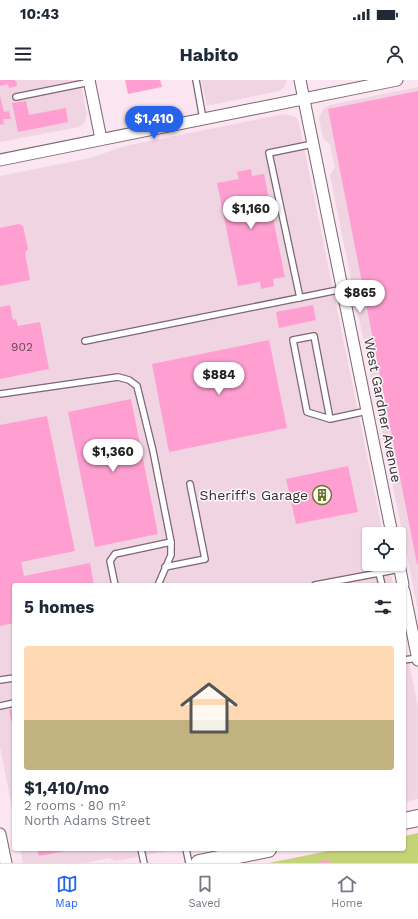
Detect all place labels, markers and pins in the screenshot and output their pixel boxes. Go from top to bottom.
pin: $1,410 [121,106,187,140]
pin: $1,160 [218,196,284,230]
pin: $865 [336,280,384,314]
pin: $884 [195,362,243,396]
pin: $1,360 [80,439,146,473]
building icon: Sheriff's Garage [311,484,333,506]
place label: Sheriff's Garage [200,487,308,503]

